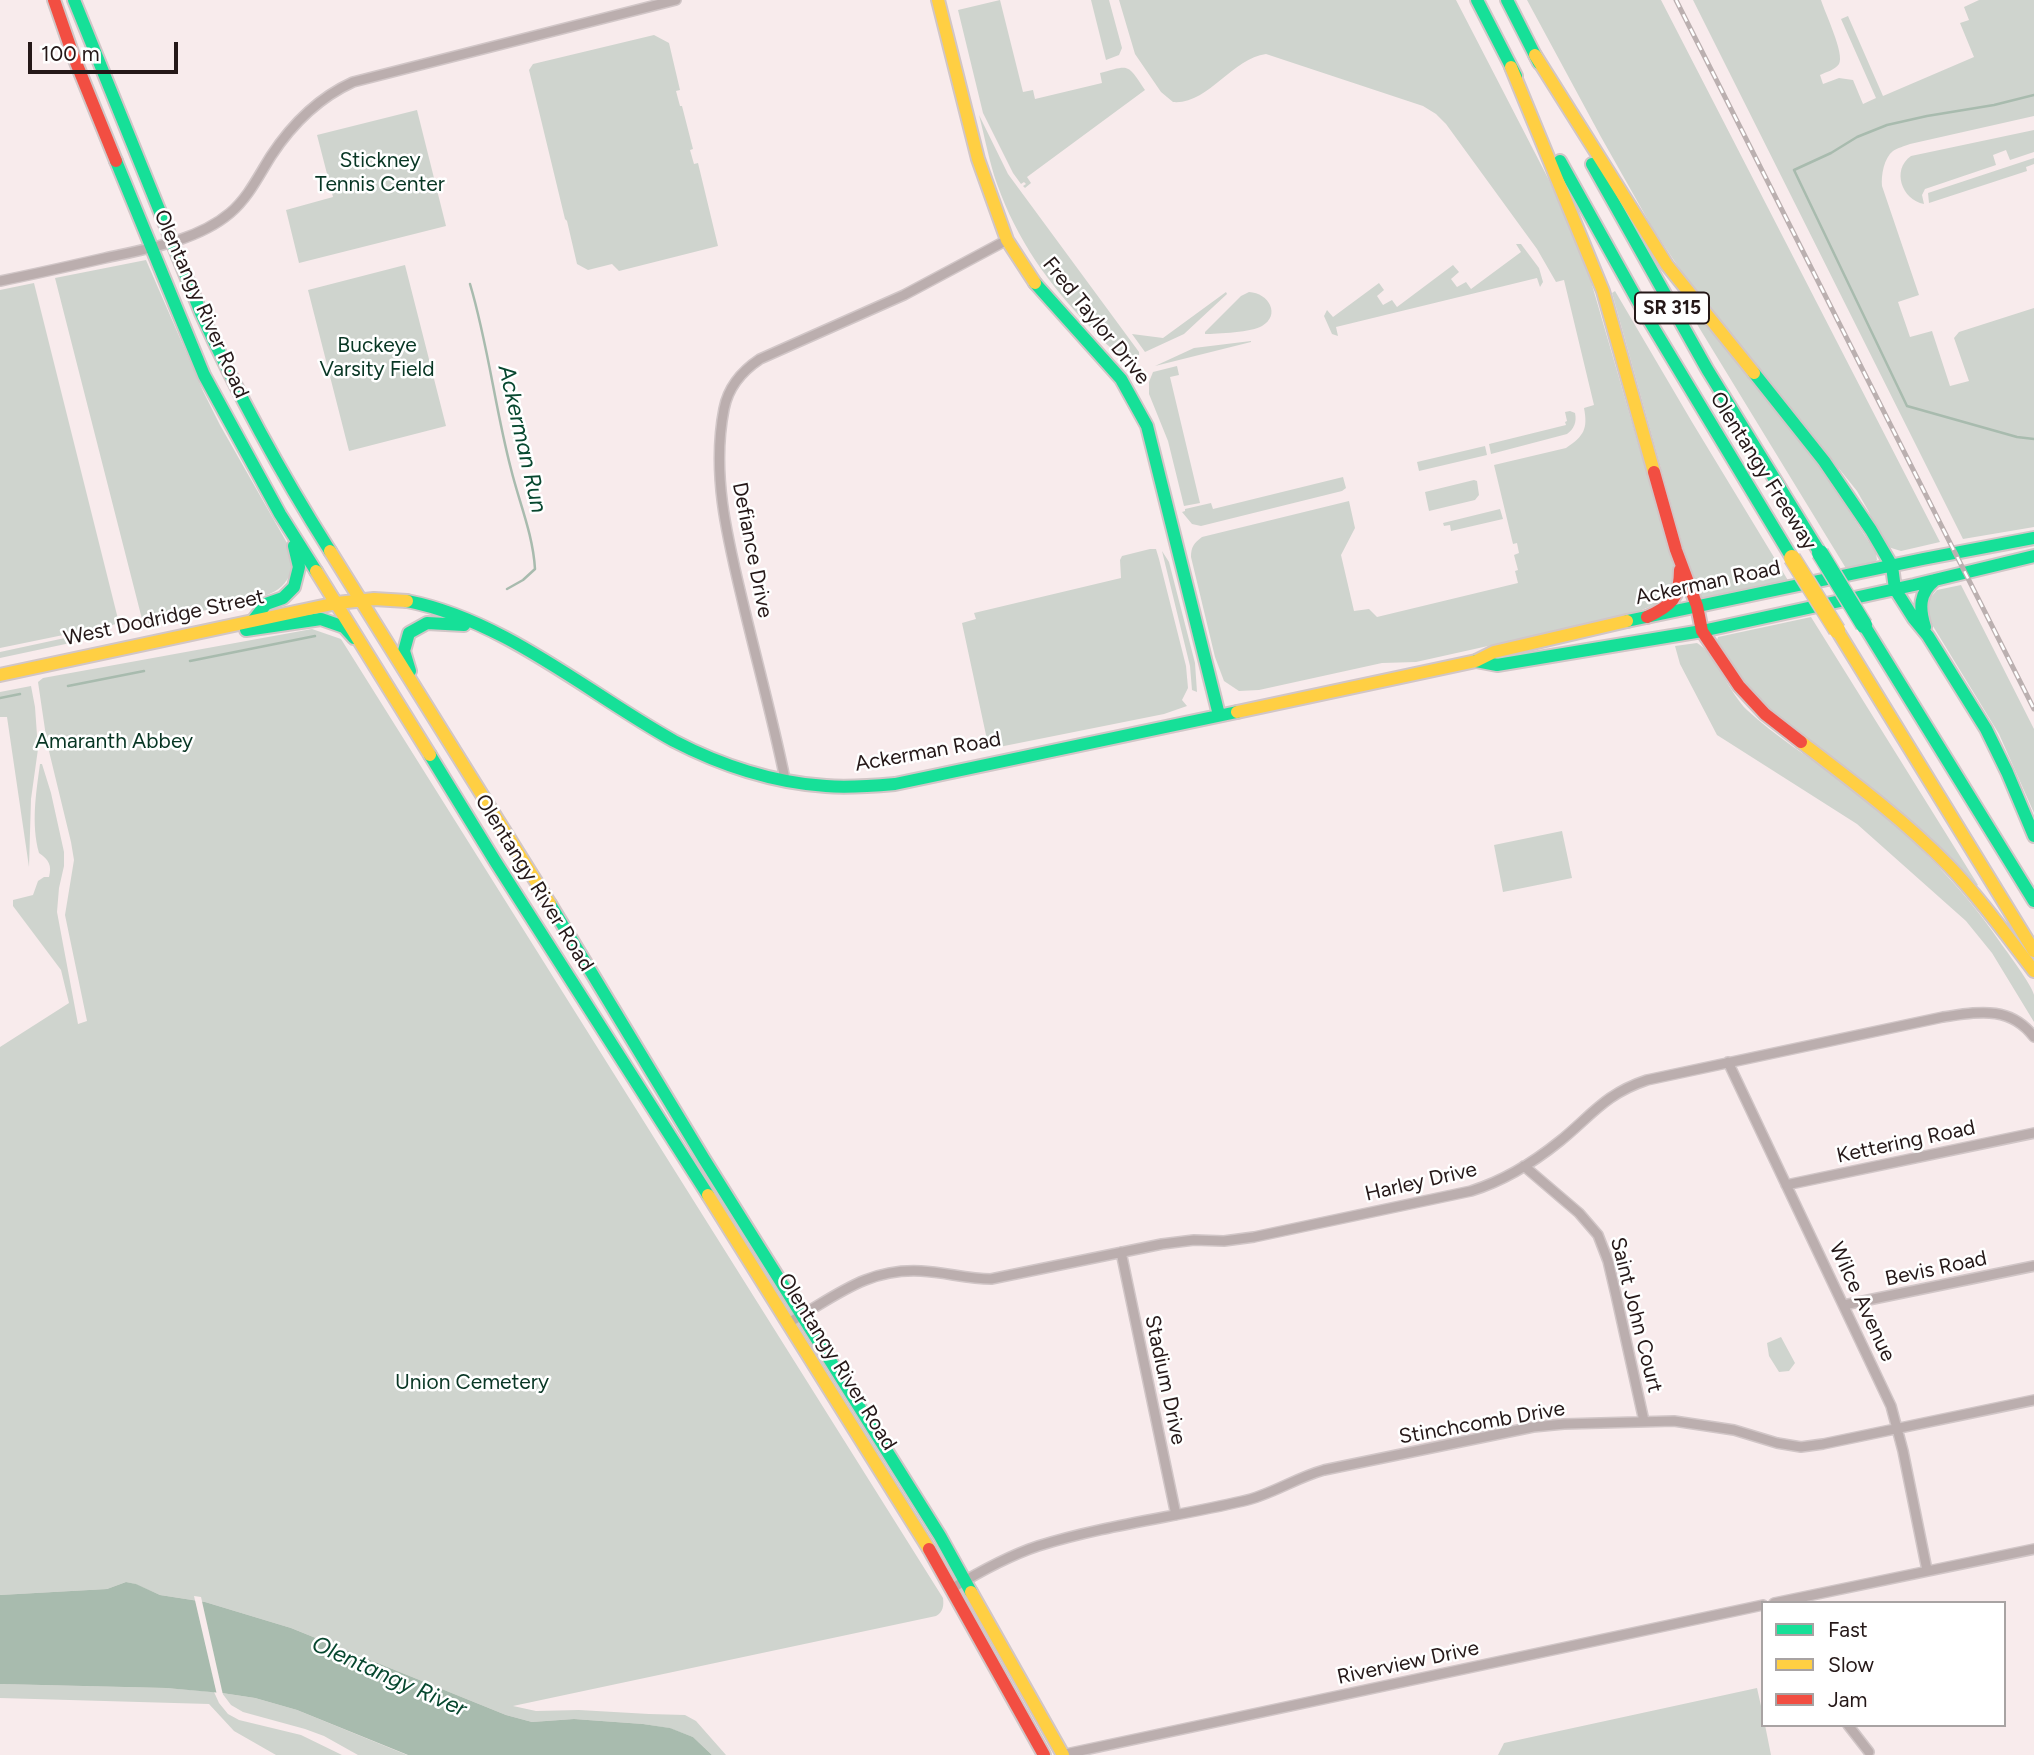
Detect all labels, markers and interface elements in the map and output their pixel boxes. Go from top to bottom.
scale bar [32,28,182,72]
text: 100 m [41,41,100,66]
park label: Stickney Tennis Center [315,148,445,198]
street label: Olentangy River Road [148,206,254,402]
street label: Fred Taylor Drive [1037,252,1155,390]
road number: SR 315 [1635,292,1709,324]
park label: Buckeye Varsity Field [319,333,435,383]
water label: Ackerman Run [492,362,552,516]
street label: Olentangy Freeway [1704,387,1822,555]
street label: Defiance Drive [727,480,777,620]
street label: Ackerman Road [1633,555,1783,611]
street label: West Dodridge Street [61,584,267,652]
street label: Ackerman Road [853,727,1003,777]
park label: Amaranth Abbey [35,729,193,755]
street label: Olentangy River Road [469,790,599,976]
street label: Kettering Road [1834,1115,1978,1169]
street label: Harley Drive [1363,1157,1479,1207]
street label: Saint John Court [1605,1235,1667,1395]
street label: Wilce Avenue [1823,1238,1901,1366]
street label: Bevis Road [1883,1246,1989,1292]
street label: Olentangy River Road [772,1269,902,1455]
street label: Stadium Drive [1139,1313,1191,1447]
park label: Union Cemetery [395,1370,549,1396]
street label: Stinchcomb Drive [1397,1396,1567,1450]
legend [1761,1601,2006,1727]
text: Fast [1828,1617,1868,1642]
water label: Olentangy River [307,1630,471,1724]
street label: Riverview Drive [1335,1636,1481,1690]
text: Slow [1828,1652,1874,1677]
text: Jam [1828,1687,1867,1712]

